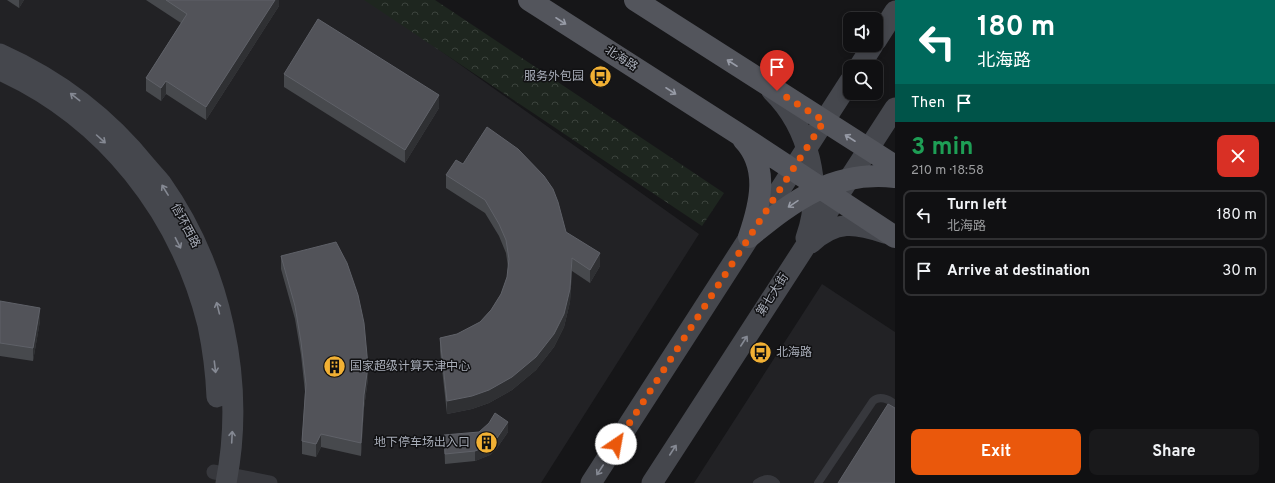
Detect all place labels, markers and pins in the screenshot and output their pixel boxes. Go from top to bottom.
pin [760,50,794,91]
bus stop icon: 服务外包园 [587,64,613,90]
place label: 服务外包园 [524,69,584,85]
bus stop icon: 北海路 [747,340,773,366]
place label: 北海路 [776,345,812,361]
building icon: 国家超级计算天津中心 [322,354,348,380]
place label: 国家超级计算天津中心 [350,359,470,375]
building icon: 地下停车场出入口 [473,430,499,456]
place label: 地下停车场出入口 [374,435,470,451]

